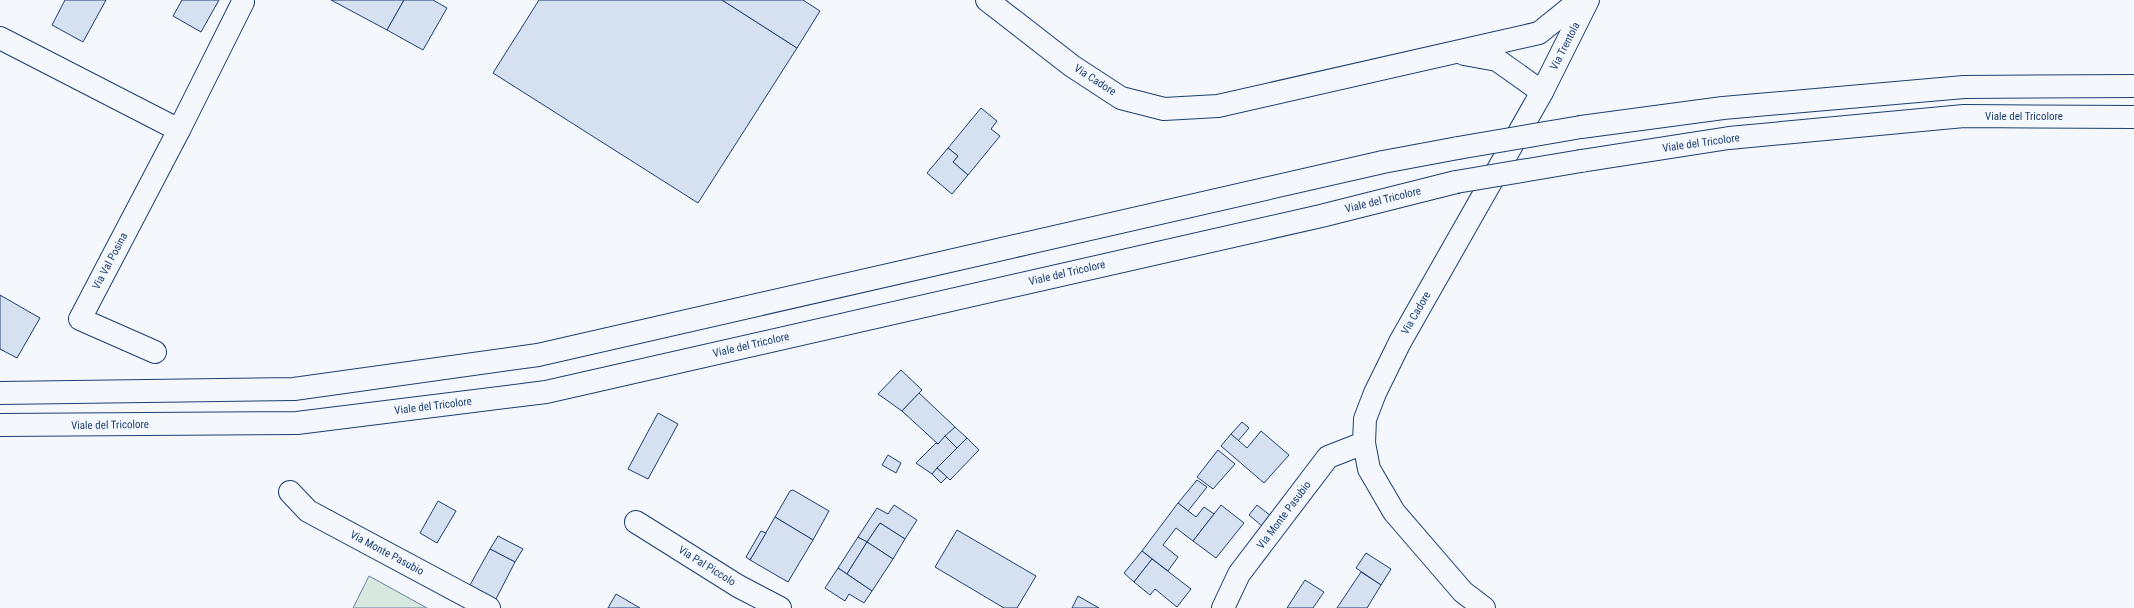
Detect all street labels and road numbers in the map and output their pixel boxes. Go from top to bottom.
street label: Via Trentola [1547,20,1583,72]
street label: Via Cadore [1072,62,1118,98]
street label: Viale del Tricolore [1985,110,2063,123]
street label: Viale del Tricolore [1662,131,1740,155]
street label: Viale del Tricolore [1344,184,1422,216]
street label: Via Val Posina [90,230,130,292]
street label: Viale del Tricolore [1028,258,1106,288]
street label: Via Cadore [1399,289,1433,337]
street label: Viale del Tricolore [712,330,790,360]
street label: Viale del Tricolore [394,395,472,417]
street label: Viale del Tricolore [71,418,149,432]
street label: Via Monte Pasubio [1254,478,1314,552]
street label: Via Monte Pasubio [348,528,427,578]
street label: Via Pal Piccolo [676,543,738,589]

